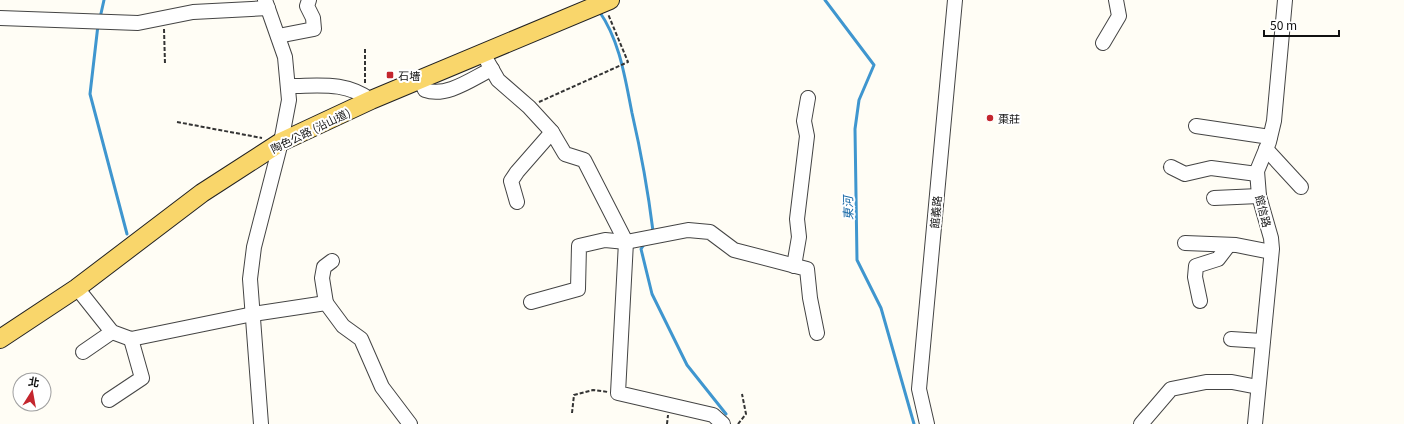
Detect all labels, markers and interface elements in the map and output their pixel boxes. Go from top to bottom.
scale bar [1264,12,1339,38]
text: 50 m [1270,16,1297,33]
place label: 石墻 [398,67,421,83]
marker: 石墻 [385,70,395,80]
street label: 陶色公路 (沿山道) [267,104,353,156]
place label: 棗莊 [998,110,1020,126]
marker: 棗莊 [985,113,995,123]
street label: 館信路 [1252,193,1276,229]
water label: 東河 [838,194,856,220]
street label: 館義路 [926,195,944,229]
north arrow [12,372,52,412]
text: 北 [27,372,41,390]

